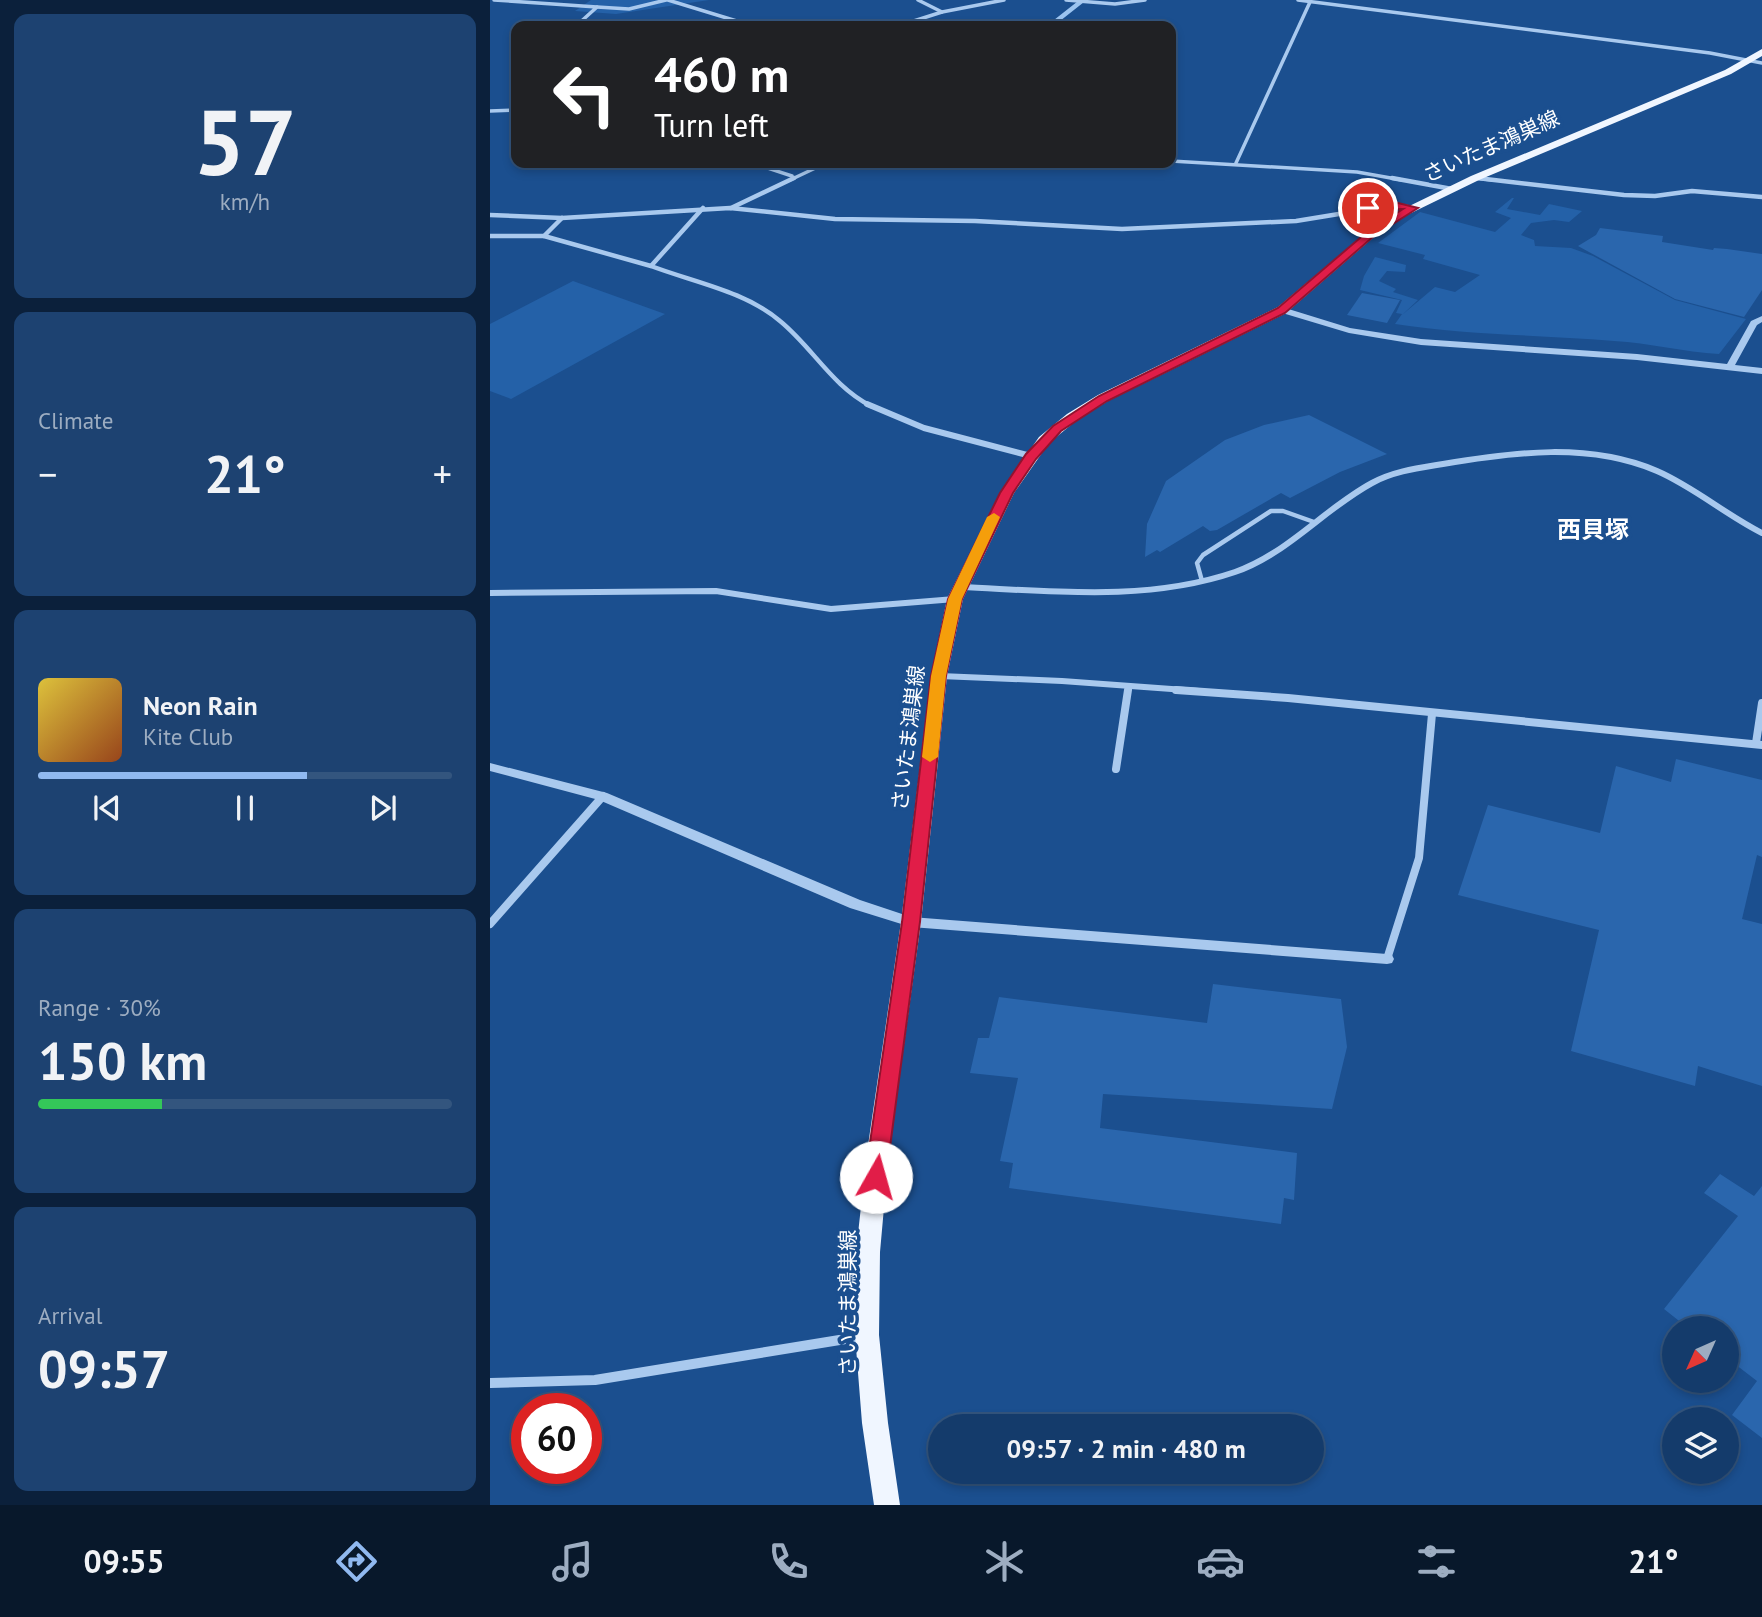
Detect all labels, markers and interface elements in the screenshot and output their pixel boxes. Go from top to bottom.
text: 460 m [654,42,789,106]
icon: left [539,49,630,140]
text: 57 [193,82,297,200]
text: Turn left [654,104,769,146]
street label: さいたま鴻巣線 [1419,104,1563,188]
pin [1338,178,1398,238]
text: km/h [220,187,270,216]
icon: arrive [1349,189,1387,227]
text: Climate [38,406,113,435]
text: 21° [204,440,286,507]
text: − [38,449,57,498]
text: + [433,449,452,498]
district label: 西貝塚 [1557,514,1629,545]
street label: さいたま鴻巣線 [886,664,930,812]
text: Neon Rain [143,689,258,722]
text: Kite Club [143,722,233,751]
icon: previous [88,789,126,827]
icon: pause [226,789,264,827]
icon: next [364,789,402,827]
text: Range · 30% [38,993,161,1022]
text: 150 km [38,1027,207,1094]
position arrow [839,1140,913,1214]
street label: さいたま鴻巣線 [834,1230,861,1376]
text: Arrival [38,1301,102,1330]
north arrow [1662,1316,1740,1393]
map controls [1662,1316,1739,1484]
text: 09:57 [38,1335,170,1402]
speed limit sign: 60 [511,1393,602,1484]
button: layers [1662,1407,1739,1484]
text: 09:57 · 2 min · 480 m [1006,1432,1246,1465]
icon: directions [332,1537,381,1586]
icon: music [548,1537,597,1586]
icon: phone [764,1537,813,1586]
icon: climate [980,1537,1029,1586]
icon: car [1196,1537,1245,1586]
icon: filters [1412,1537,1461,1586]
text: 09:55 [84,1540,165,1582]
text: 21° [1628,1540,1678,1582]

